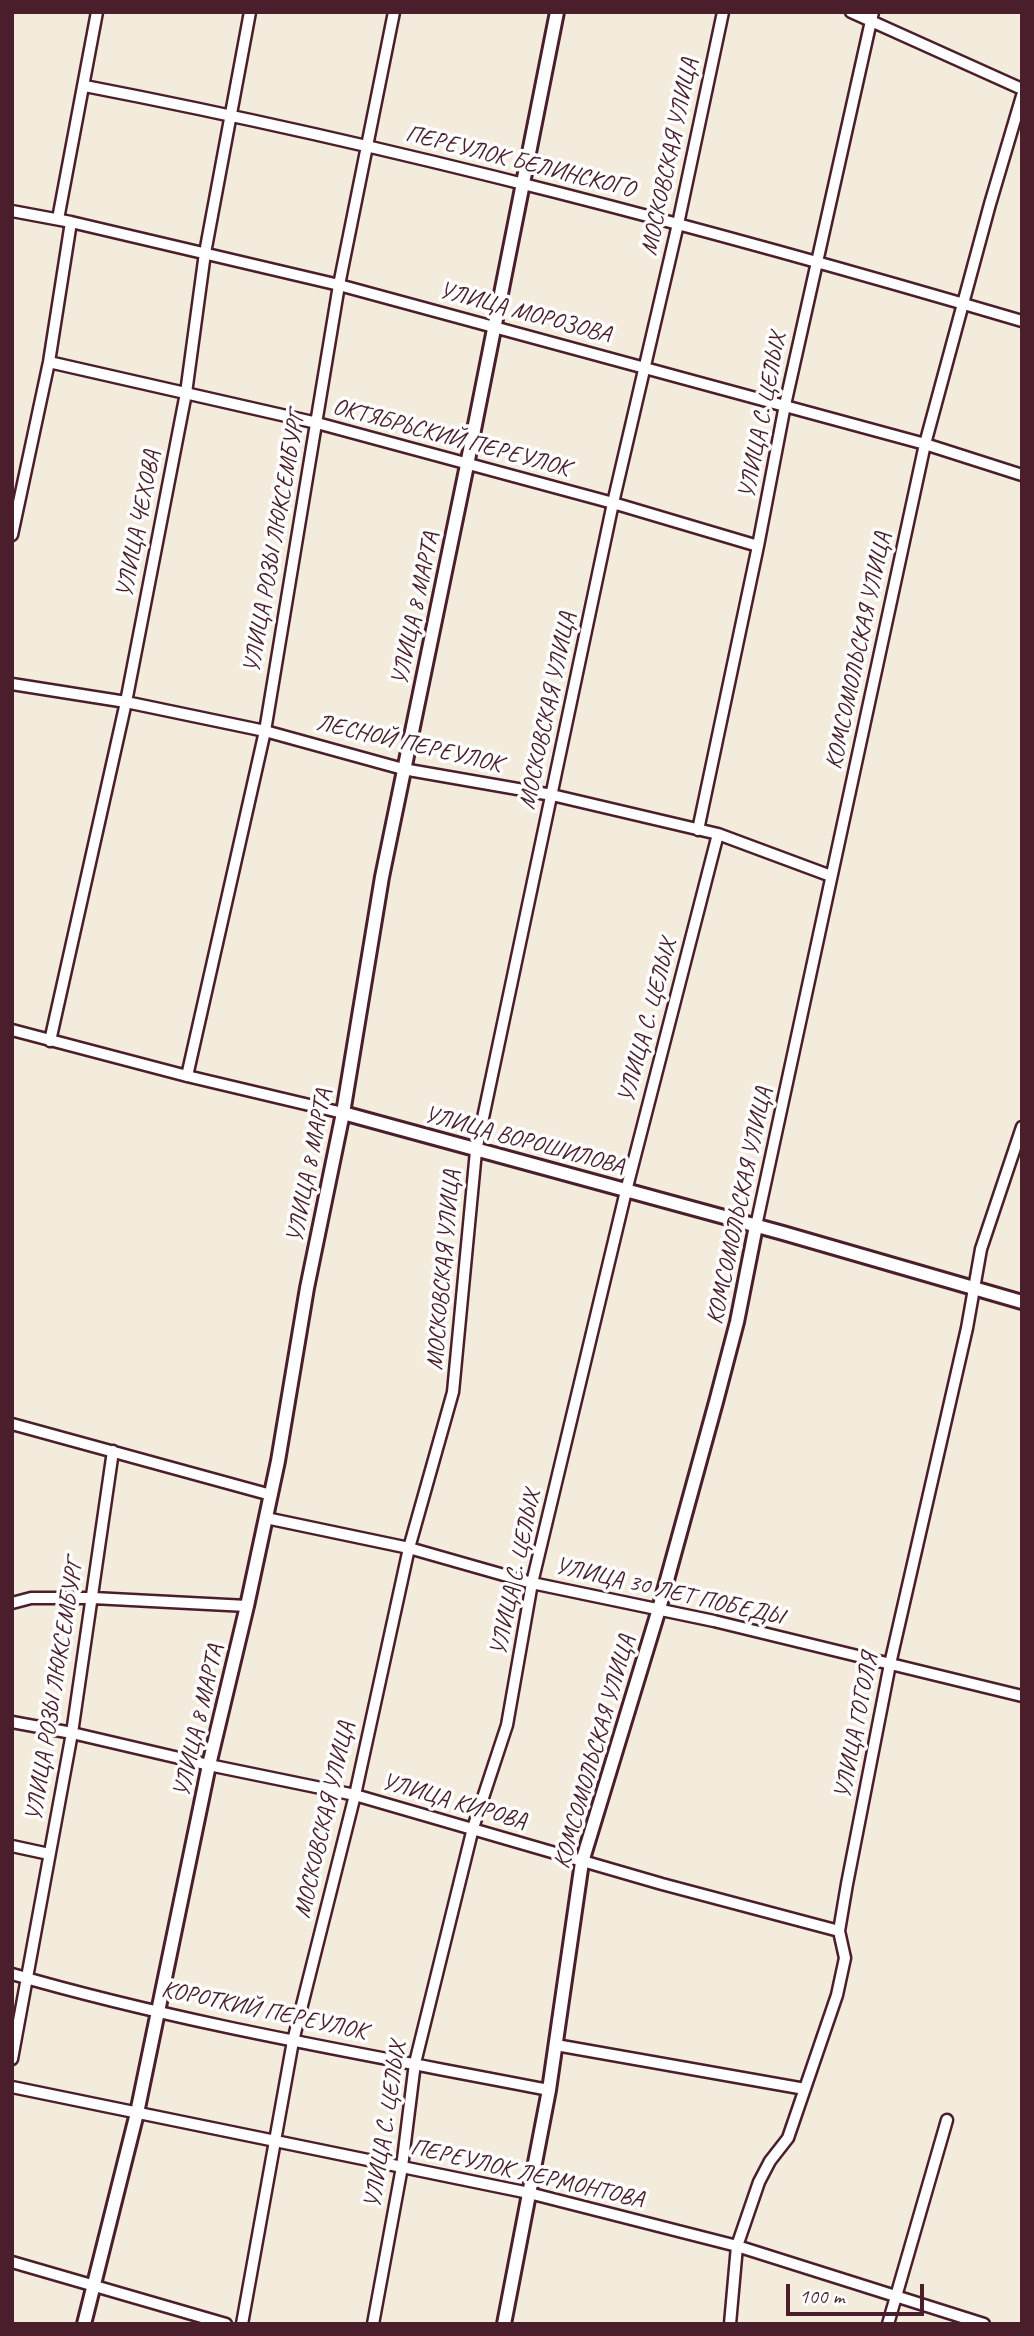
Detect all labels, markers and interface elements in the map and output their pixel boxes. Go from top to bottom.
street label: МОСКОВСКАЯ УЛИЦА [635,56,705,258]
street label: ПЕРЕУЛОК БЕЛИНСКОГО [403,120,637,204]
street label: УЛИЦА МОРОЗОВА [436,276,614,350]
street label: УЛИЦА С. ЦЕЛЫХ [733,331,793,501]
street label: ОКТЯБРЬСКИЙ ПЕРЕУЛОК [329,392,573,484]
street label: УЛИЦА РОЗЫ ЛЮКСЕМБУРГ [238,409,312,675]
street label: УЛИЦА ЧЕХОВА [111,448,167,600]
street label: УЛИЦА 8 МАРТА [386,530,446,688]
street label: КОМСОМОЛЬСКАЯ УЛИЦА [820,530,898,772]
street label: МОСКОВСКАЯ УЛИЦА [513,610,583,812]
street label: ЛЕСНОЙ ПЕРЕУЛОК [313,709,505,779]
street label: УЛИЦА С. ЦЕЛЫХ [612,936,684,1106]
street label: КОМСОМОЛЬСКАЯ УЛИЦА [701,1085,779,1327]
street label: УЛИЦА 8 МАРТА [281,1087,339,1245]
street label: УЛИЦА ВОРОШИЛОВА [421,1100,627,1182]
street label: МОСКОВСКАЯ УЛИЦА [421,1169,467,1371]
street label: УЛИЦА С. ЦЕЛЫХ [484,1488,548,1658]
street label: УЛИЦА 30 ЛЕТ ПОБЕДЫ [552,1552,786,1632]
street label: УЛИЦА РОЗЫ ЛЮКСЕМБУРГ [20,1557,90,1823]
street label: КОМСОМОЛЬСКАЯ УЛИЦА [548,1632,642,1872]
street label: УЛИЦА 8 МАРТА [167,1642,231,1800]
street label: УЛИЦА ГОГОЛЯ [829,1651,885,1801]
street label: МОСКОВСКАЯ УЛИЦА [288,1719,362,1921]
street label: УЛИЦА КИРОВА [378,1768,530,1836]
street label: КОРОТКИЙ ПЕРЕУЛОК [159,1975,369,2047]
street label: УЛИЦА С. ЦЕЛЫХ [359,2040,413,2210]
street label: ПЕРЕУЛОК ЛЕРМОНТОВА [408,2133,646,2215]
scale bar [789,2270,927,2314]
text: 100 m [799,2283,844,2309]

